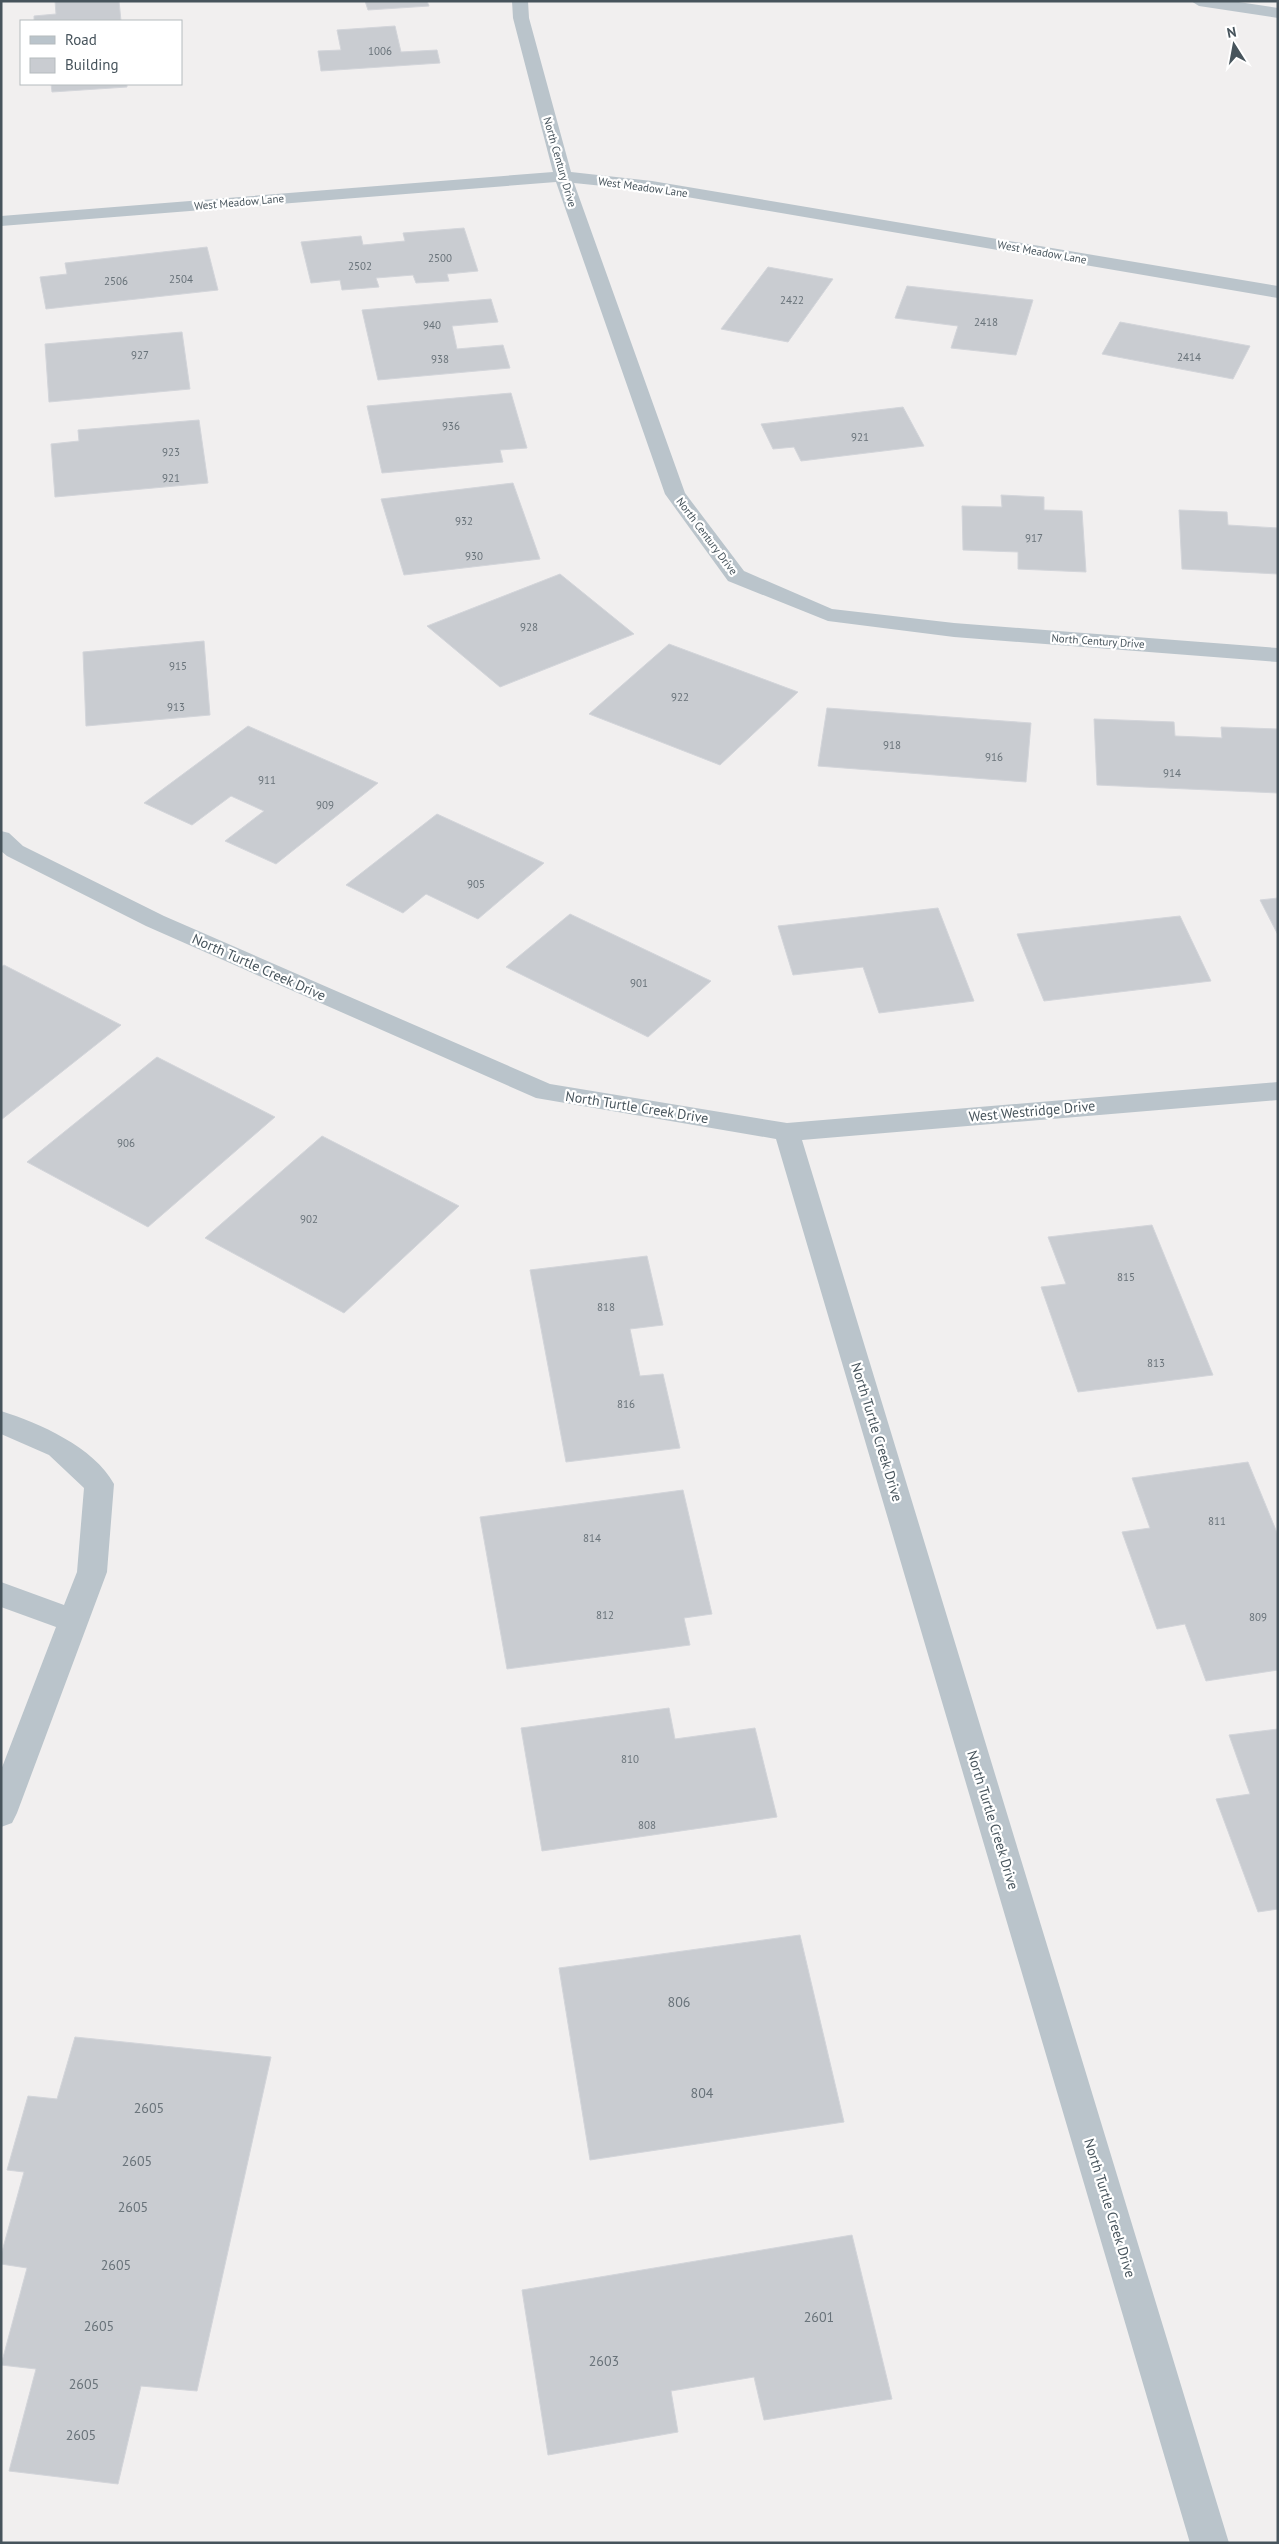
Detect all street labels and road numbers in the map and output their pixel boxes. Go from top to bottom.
street label: North Century Drive [540,115,580,209]
street label: West Meadow Lane [597,174,689,200]
street label: West Meadow Lane [193,191,285,213]
street label: West Meadow Lane [996,237,1088,267]
street label: North Century Drive [673,495,741,578]
street label: North Century Drive [1051,631,1145,651]
street label: North Turtle Creek Drive [189,929,329,1005]
street label: North Turtle Creek Drive [564,1087,710,1127]
street label: West Westridge Drive [968,1097,1096,1125]
street label: North Turtle Creek Drive [847,1360,907,1504]
street label: North Turtle Creek Drive [963,1748,1023,1892]
street label: North Turtle Creek Drive [1080,2136,1140,2280]

